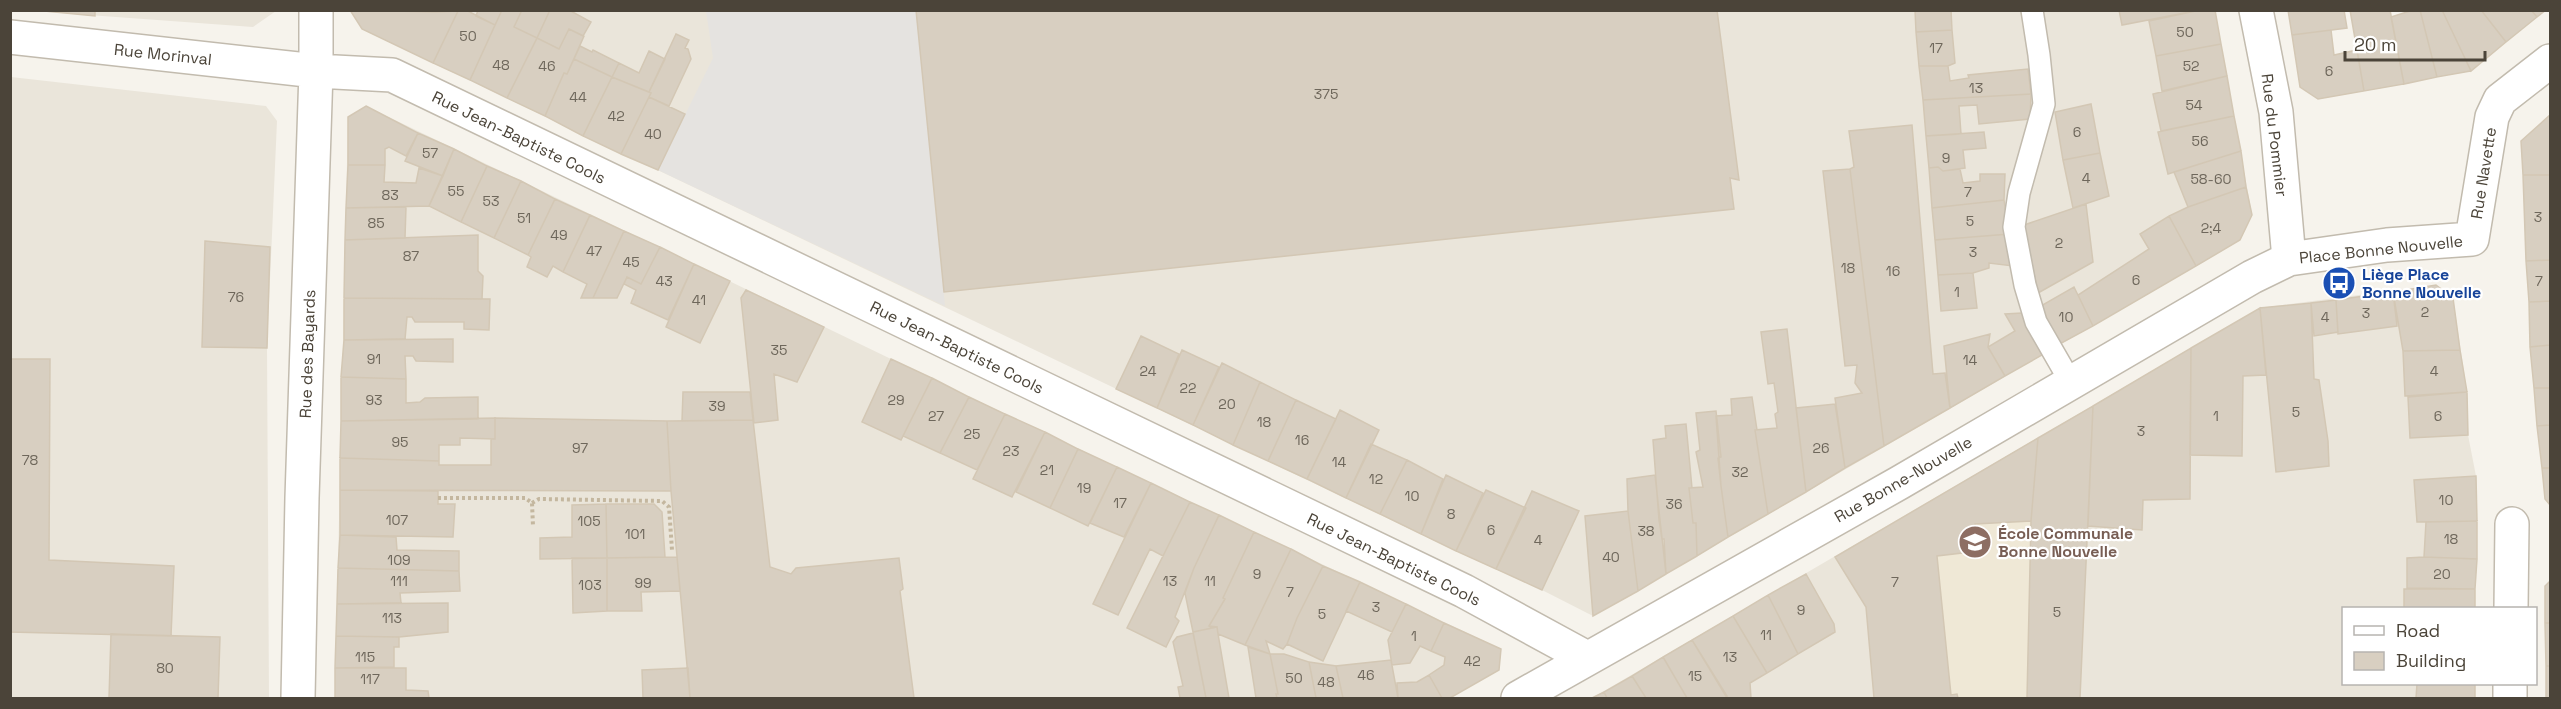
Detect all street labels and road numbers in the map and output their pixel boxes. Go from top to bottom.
street label: Rue Morinval [113,39,213,70]
street label: Rue du Pommier [2257,72,2292,198]
street label: Rue Jean-Baptiste Cools [428,86,609,189]
street label: Rue Navette [2466,126,2501,220]
street label: Place Bonne Nouvelle [2298,230,2464,269]
street label: Rue des Bayards [295,289,320,419]
street label: Rue Jean-Baptiste Cools [866,296,1047,399]
street label: Rue Bonne-Nouvelle [1831,431,1976,527]
street label: Rue Jean-Baptiste Cools [1303,508,1484,611]

